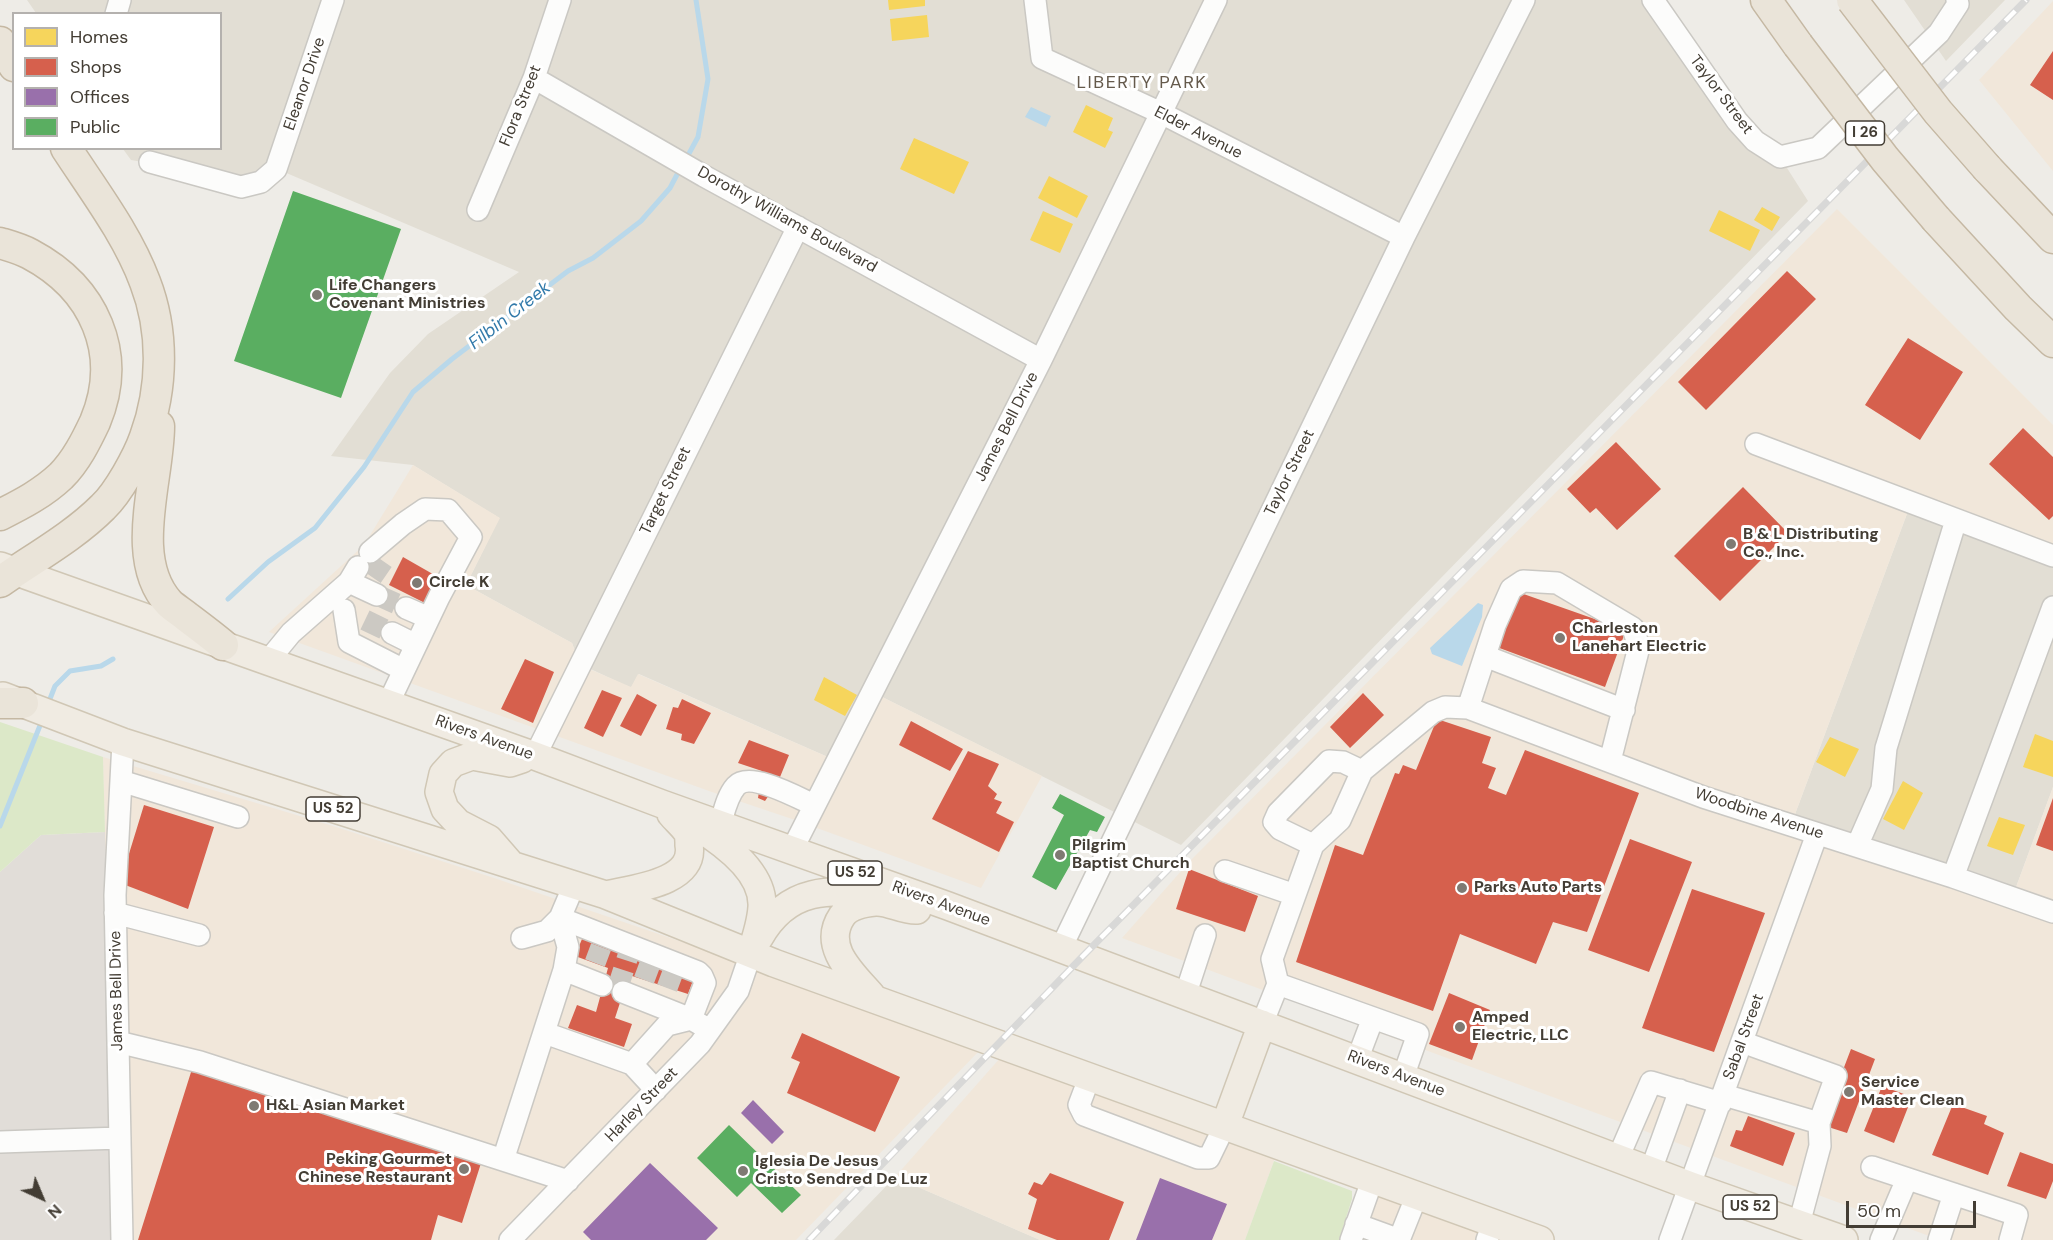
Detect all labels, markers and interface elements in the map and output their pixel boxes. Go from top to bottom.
legend [12,12,222,150]
text: Homes [70,25,128,49]
street label: Eleanor Drive [280,35,330,133]
street label: Taylor Street [1685,52,1757,138]
text: Shops [70,55,122,79]
street label: Flora Street [496,63,546,149]
district label: LIBERTY PARK [1077,72,1207,94]
text: Offices [70,85,130,109]
street label: Elder Avenue [1151,103,1245,163]
text: Public [70,115,121,139]
road number: I 26 [1846,121,1884,145]
street label: Dorothy Williams Boulevard [694,163,880,277]
place label: Life Changers Covenant Ministries [329,276,485,314]
water label: Filbin Creek [465,277,555,355]
marker: Life Changers Covenant Ministries [310,288,324,302]
street label: James Bell Drive [971,369,1043,485]
street label: Taylor Street [1261,427,1319,519]
street label: Target Street [636,444,696,538]
place label: B & L Distributing Co., Inc. [1743,525,1879,563]
marker: B & L Distributing Co., Inc. [1724,537,1738,551]
place label: Circle K [429,573,489,593]
marker: Circle K [410,576,424,590]
place label: Charleston Lanehart Electric [1572,619,1707,657]
marker: Charleston Lanehart Electric [1553,631,1567,645]
street label: Rivers Avenue [432,711,536,765]
street label: Woodbine Avenue [1692,784,1826,844]
road number: US 52 [306,797,360,821]
place label: Pilgrim Baptist Church [1072,836,1190,874]
marker: Pilgrim Baptist Church [1053,848,1067,862]
road number: US 52 [828,861,882,885]
street label: Rivers Avenue [889,877,993,931]
place label: Parks Auto Parts [1474,878,1602,898]
marker: Parks Auto Parts [1455,881,1469,895]
street label: James Bell Drive [106,931,128,1051]
street label: Sabal Street [1720,991,1768,1083]
place label: Amped Electric, LLC [1472,1008,1569,1046]
marker: Amped Electric, LLC [1453,1020,1467,1034]
street label: Rivers Avenue [1344,1047,1448,1101]
street label: Harley Street [602,1064,682,1146]
place label: Service Master Clean [1861,1073,1964,1111]
marker: Service Master Clean [1842,1085,1856,1099]
place label: H&L Asian Market [266,1096,405,1116]
marker: H&L Asian Market [247,1099,261,1113]
place label: Peking Gourmet Chinese Restaurant [298,1150,452,1188]
place label: Iglesia De Jesus Cristo Sendred De Luz [755,1152,928,1190]
marker: Peking Gourmet Chinese Restaurant [457,1162,471,1176]
marker: Iglesia De Jesus Cristo Sendred De Luz [736,1164,750,1178]
north arrow [12,1168,72,1228]
scale bar [1849,1189,1980,1227]
road number: US 52 [1723,1195,1777,1219]
text: 50 m [1857,1199,1901,1223]
text: N [43,1200,66,1223]

